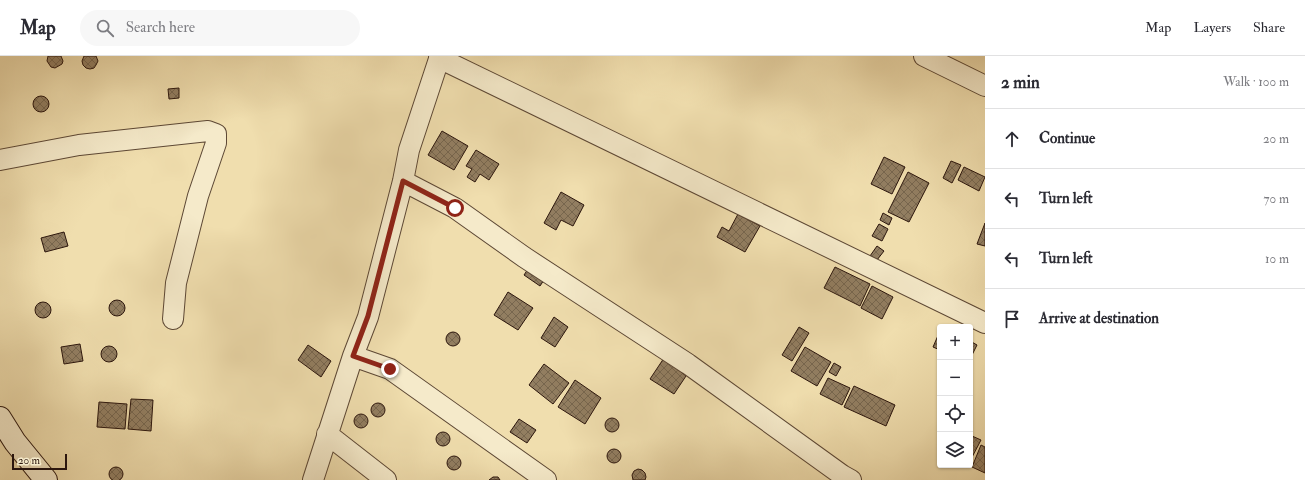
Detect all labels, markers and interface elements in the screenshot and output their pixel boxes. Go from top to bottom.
search box [80,10,360,46]
text: Map [20,16,56,40]
icon: search [94,17,116,39]
text: Search here [126,18,195,37]
text: Map [1145,19,1171,36]
text: Layers [1193,19,1231,36]
text: Share [1253,19,1285,36]
text: 2 min [1001,72,1040,93]
text: Walk · 100 m [1223,74,1289,90]
icon: ahead [1001,128,1023,150]
text: Continue [1039,129,1095,148]
text: 20 m [1263,131,1289,147]
icon: left [1001,188,1023,210]
text: Turn left [1039,189,1093,208]
text: 70 m [1264,191,1289,207]
route start [446,199,464,217]
icon: left [1001,248,1023,270]
text: Turn left [1039,249,1093,268]
text: 10 m [1265,251,1289,267]
icon: arrive [1001,308,1023,330]
text: Arrive at destination [1039,309,1159,328]
map controls [937,324,973,468]
button: + [937,324,973,360]
route end [381,360,399,378]
button: − [937,360,973,396]
button: locate [937,396,973,432]
button: layers [937,432,973,468]
scale bar [12,452,67,471]
text: 20 m [18,454,40,467]

